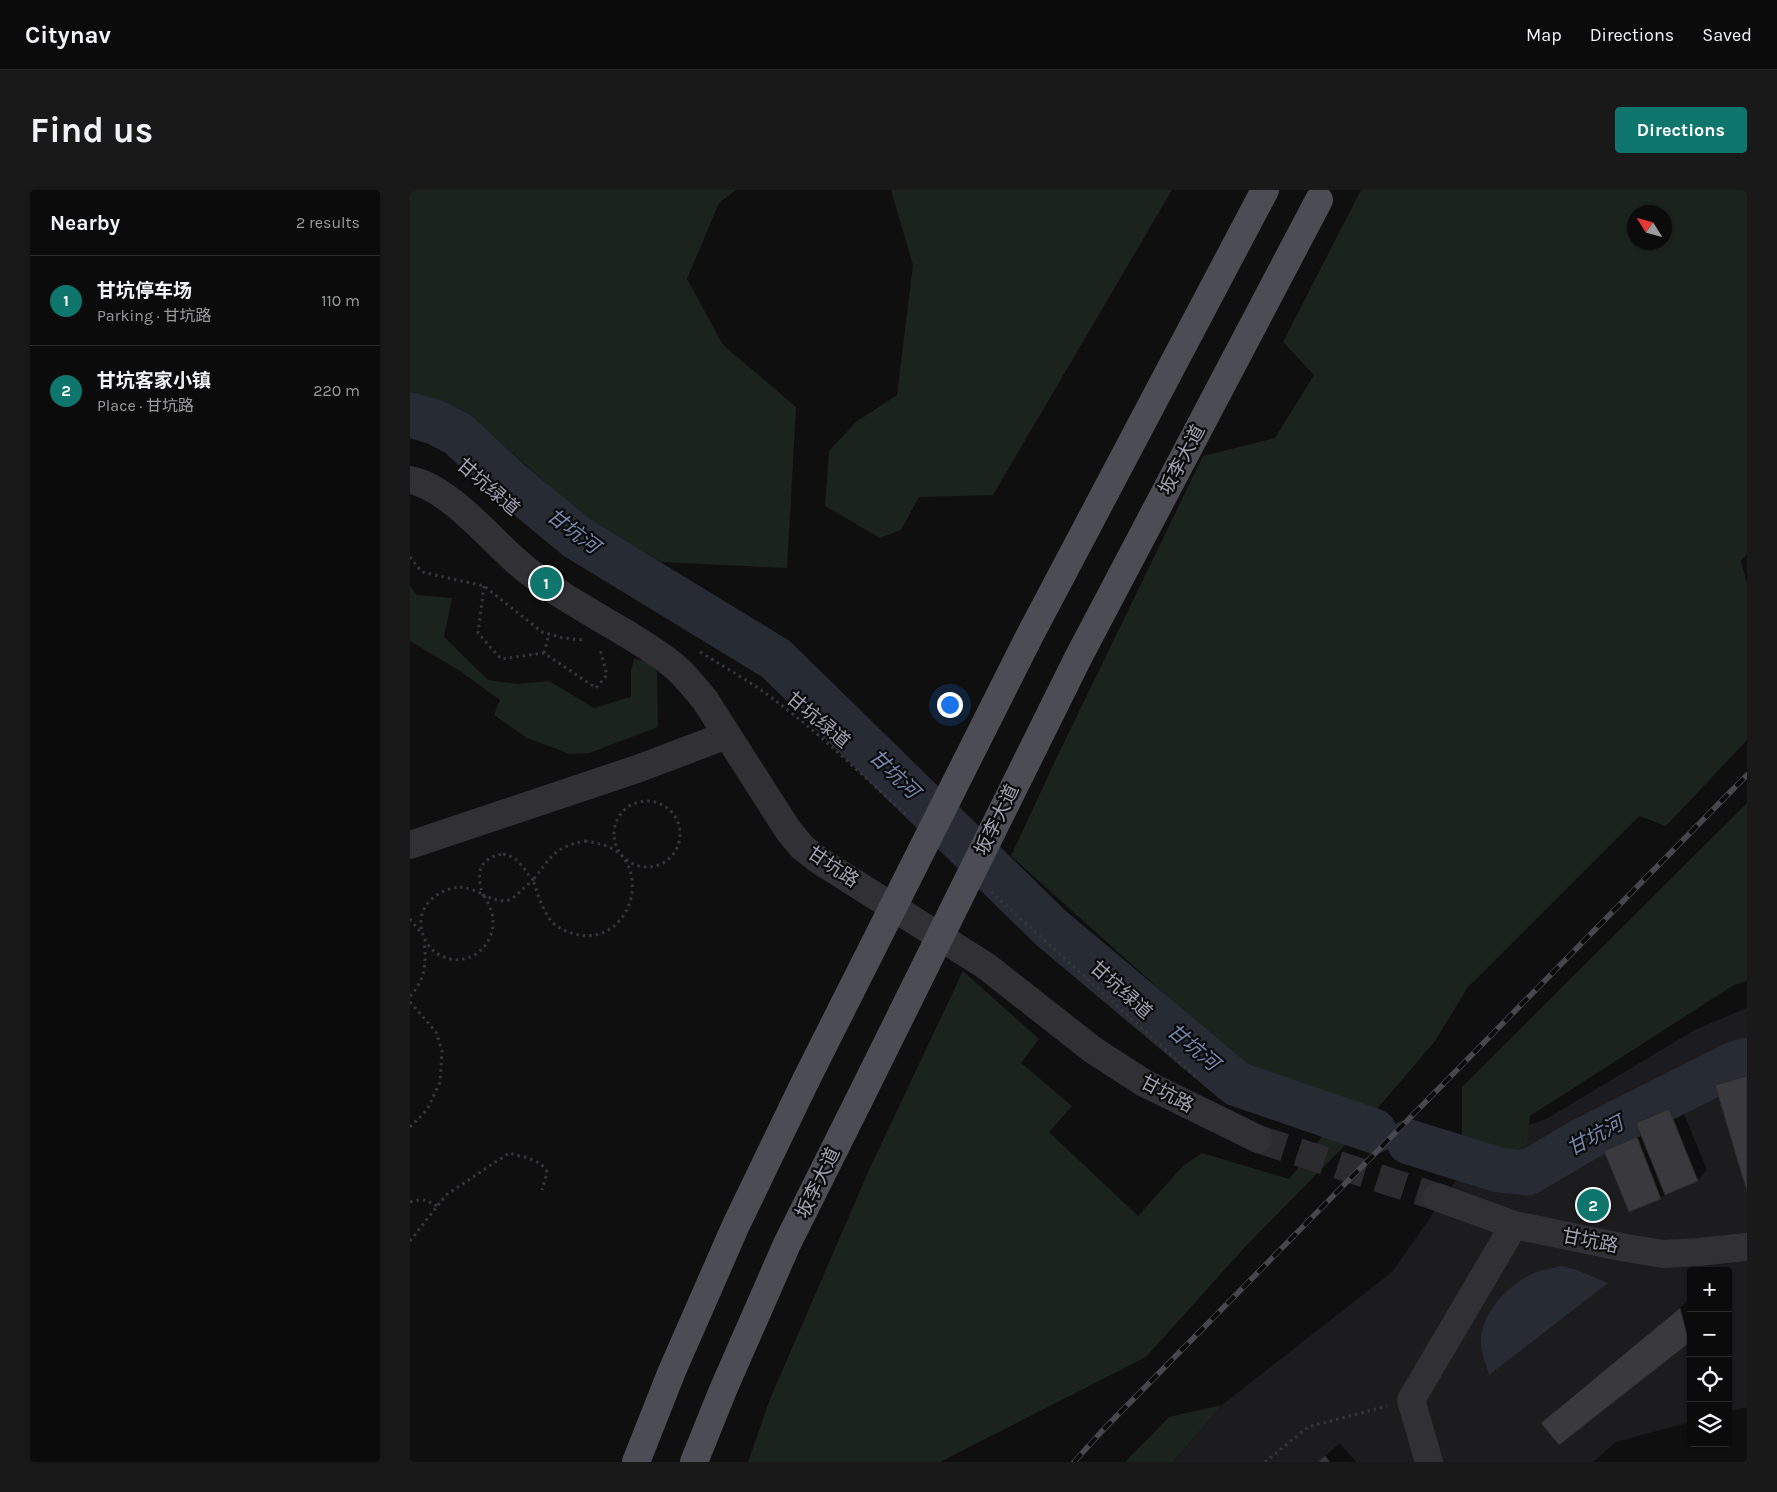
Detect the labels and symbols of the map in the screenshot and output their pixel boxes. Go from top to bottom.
north arrow [1627,205,1672,250]
street label: 坂李大道 [1154,421,1210,499]
street label: 甘坑绿道 [452,454,524,520]
water label: 甘坑河 [542,504,607,561]
pin: 1 [530,564,562,602]
street label: 甘坑绿道 [782,687,854,753]
your location [937,692,963,718]
water label: 甘坑河 [864,745,926,806]
street label: 坂李大道 [970,781,1024,859]
street label: 甘坑路 [803,842,863,892]
street label: 甘坑绿道 [1085,956,1157,1024]
water label: 甘坑河 [1163,1019,1226,1078]
street label: 甘坑路 [1137,1071,1197,1117]
water label: 甘坑河 [1563,1110,1630,1160]
street label: 坂李大道 [791,1144,845,1222]
pin: 2 [1577,1186,1609,1224]
street label: 甘坑路 [1560,1225,1620,1257]

